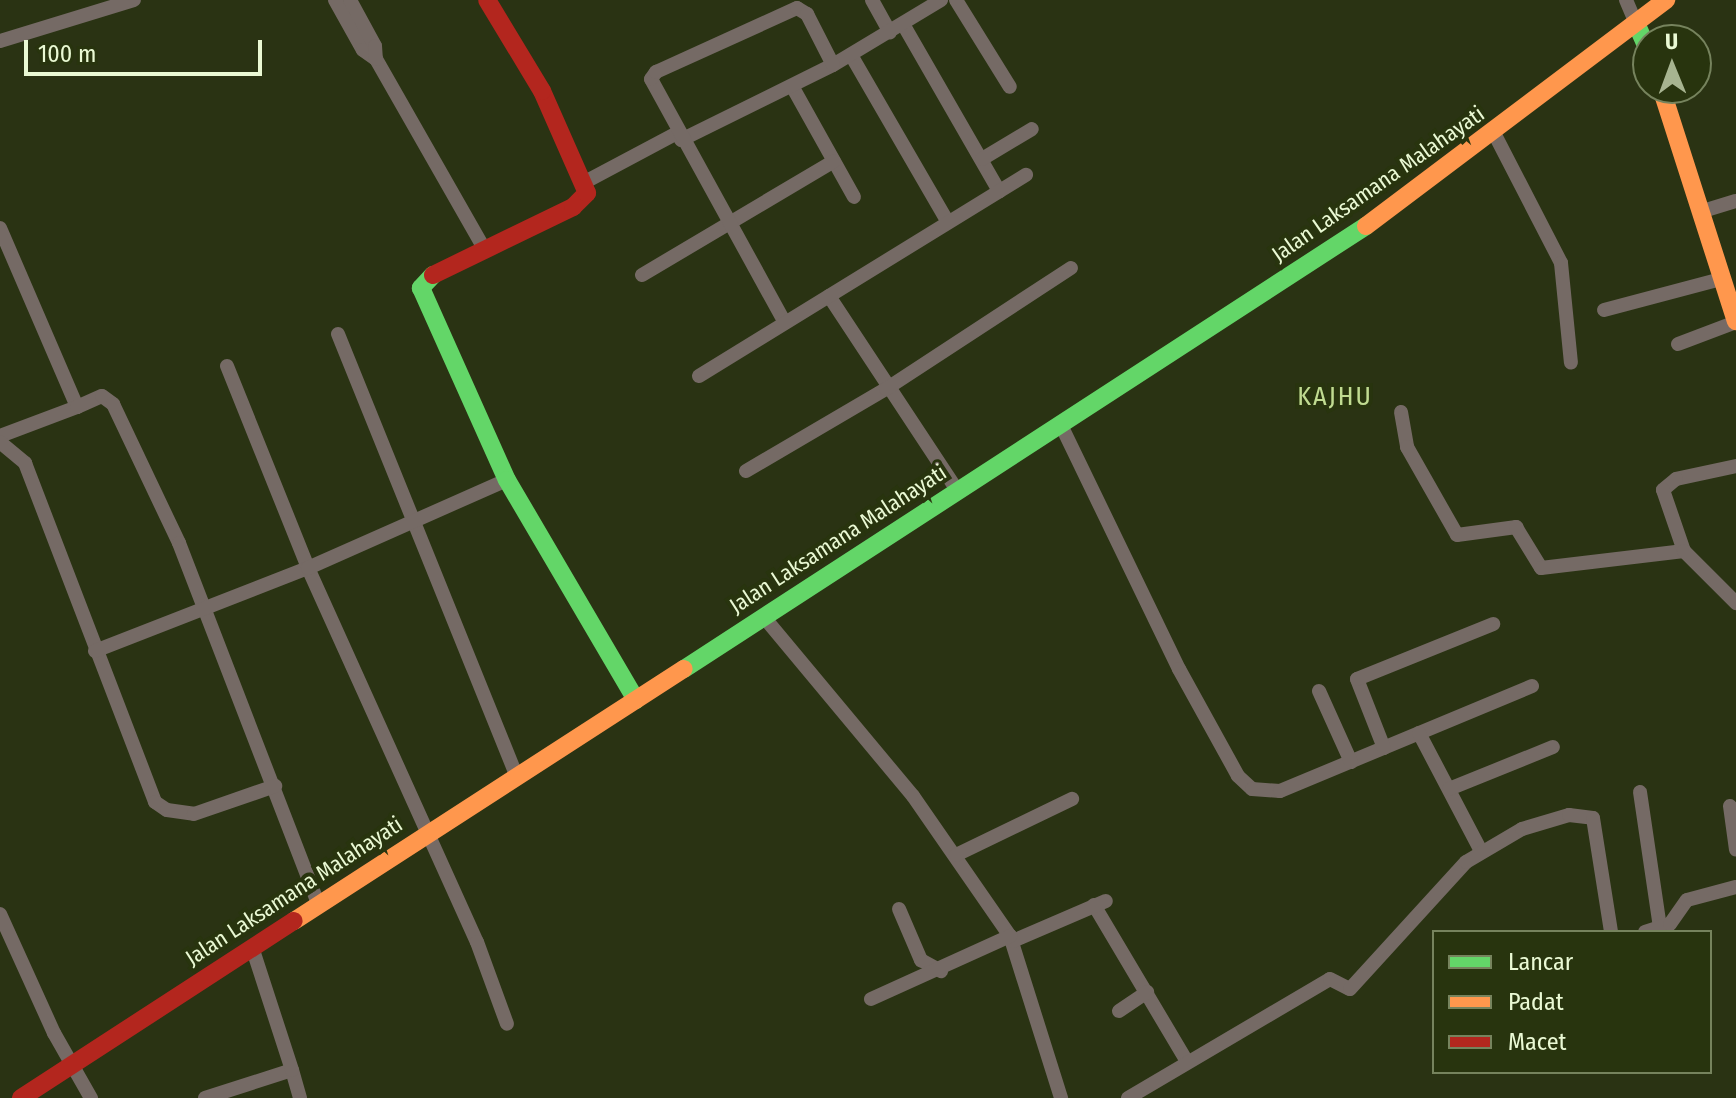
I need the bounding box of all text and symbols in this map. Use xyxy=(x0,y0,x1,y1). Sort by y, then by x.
scale bar xyxy=(28,24,266,74)
north arrow xyxy=(1632,24,1712,104)
text: U xyxy=(1665,28,1678,55)
text: 100 m xyxy=(38,40,96,68)
street label: Jalan Laksamana Malahayati xyxy=(1267,101,1489,267)
district label: KAJHU xyxy=(1297,381,1373,413)
street label: Jalan Laksamana Malahayati xyxy=(725,459,951,619)
street label: Jalan Laksamana Malahayati xyxy=(181,811,407,971)
legend xyxy=(1432,930,1712,1074)
text: Lancar xyxy=(1508,948,1573,976)
text: Padat xyxy=(1508,988,1564,1016)
text: Macet xyxy=(1508,1028,1566,1056)

